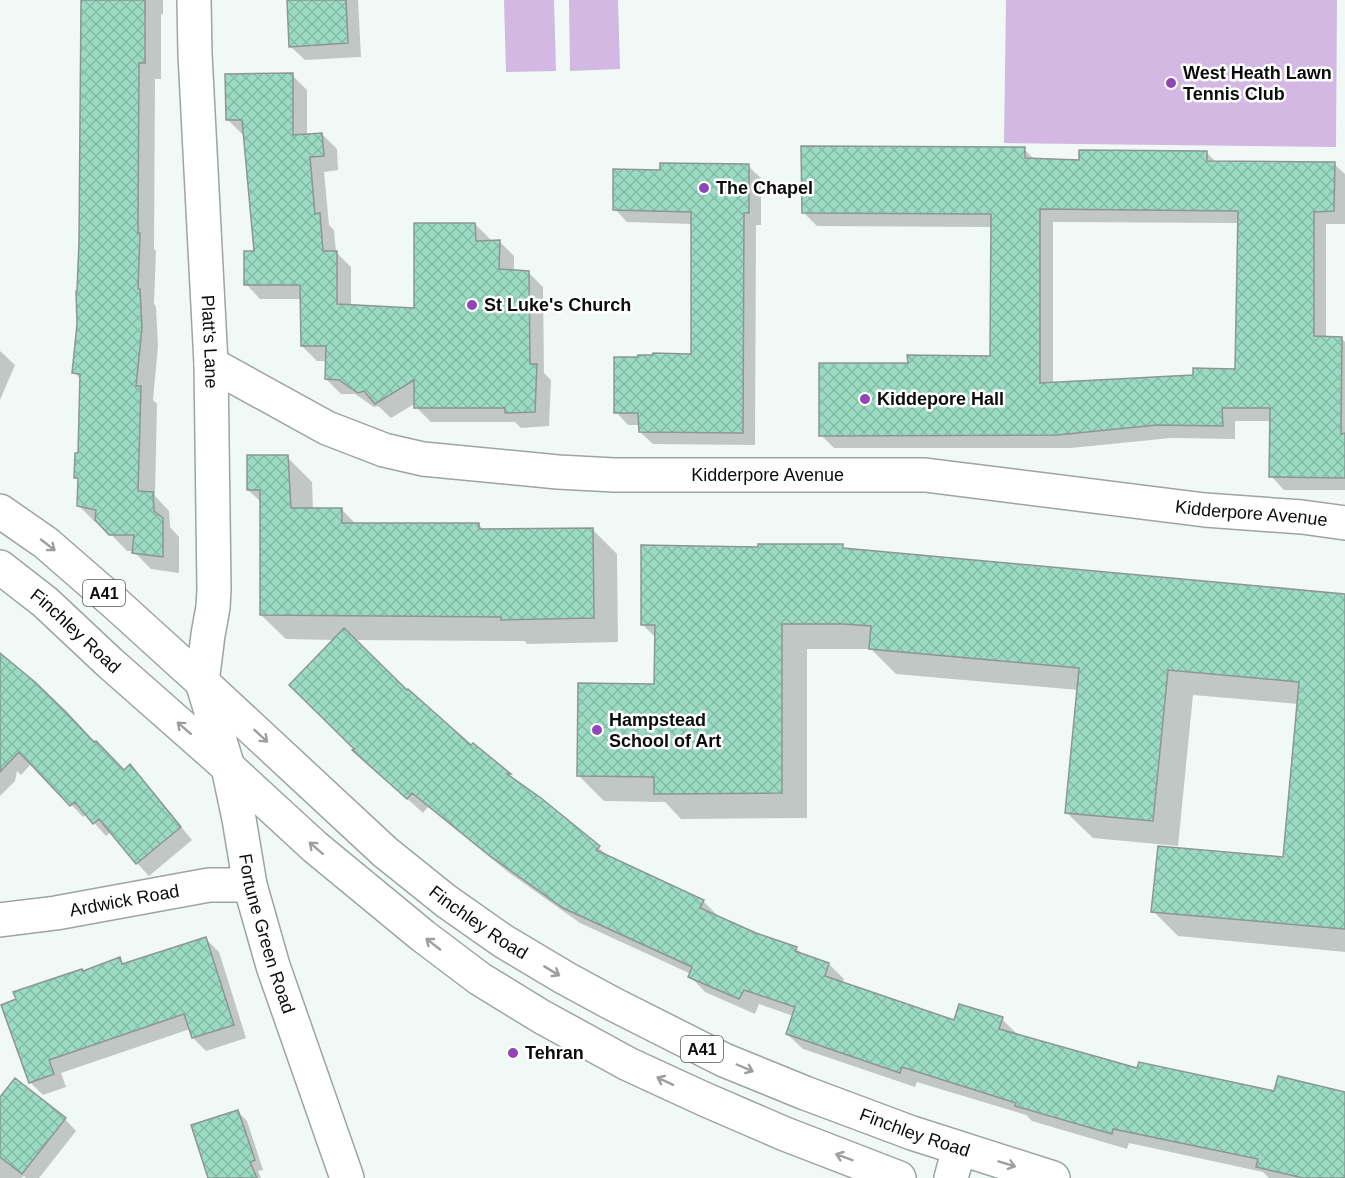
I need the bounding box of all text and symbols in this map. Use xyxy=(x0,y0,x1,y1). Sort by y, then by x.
place label: West Heath Lawn Tennis Club xyxy=(1183,63,1332,104)
marker: West Heath Lawn Tennis Club xyxy=(1164,76,1178,90)
place label: The Chapel xyxy=(716,178,813,198)
marker: The Chapel xyxy=(697,181,711,195)
street label: Platt's Lane xyxy=(197,294,221,388)
place label: St Luke's Church xyxy=(484,295,631,315)
marker: St Luke's Church xyxy=(465,298,479,312)
place label: Kiddepore Hall xyxy=(877,389,1004,409)
marker: Kiddepore Hall xyxy=(858,392,872,406)
street label: Kidderpore Avenue xyxy=(691,465,844,485)
street label: Kidderpore Avenue xyxy=(1174,496,1329,530)
one-way arrow xyxy=(39,539,55,552)
road number: A41 xyxy=(83,580,125,606)
street label: Finchley Road xyxy=(27,585,124,677)
place label: Hampstead School of Art xyxy=(609,710,721,751)
one-way arrow xyxy=(176,721,191,735)
marker: Hampstead School of Art xyxy=(590,723,604,737)
one-way arrow xyxy=(253,729,268,743)
one-way arrow xyxy=(309,841,324,855)
street label: Fortune Green Road xyxy=(235,852,299,1016)
street label: Ardwick Road xyxy=(68,881,181,920)
street label: Finchley Road xyxy=(425,882,531,963)
one-way arrow xyxy=(426,937,442,950)
one-way arrow xyxy=(543,965,560,977)
road number: A41 xyxy=(681,1036,723,1062)
place label: Tehran xyxy=(525,1043,584,1063)
marker: Tehran xyxy=(506,1046,520,1060)
one-way arrow xyxy=(735,1063,753,1074)
one-way arrow xyxy=(656,1075,674,1087)
street label: Finchley Road xyxy=(857,1104,972,1161)
one-way arrow xyxy=(836,1151,854,1162)
one-way arrow xyxy=(997,1159,1016,1170)

